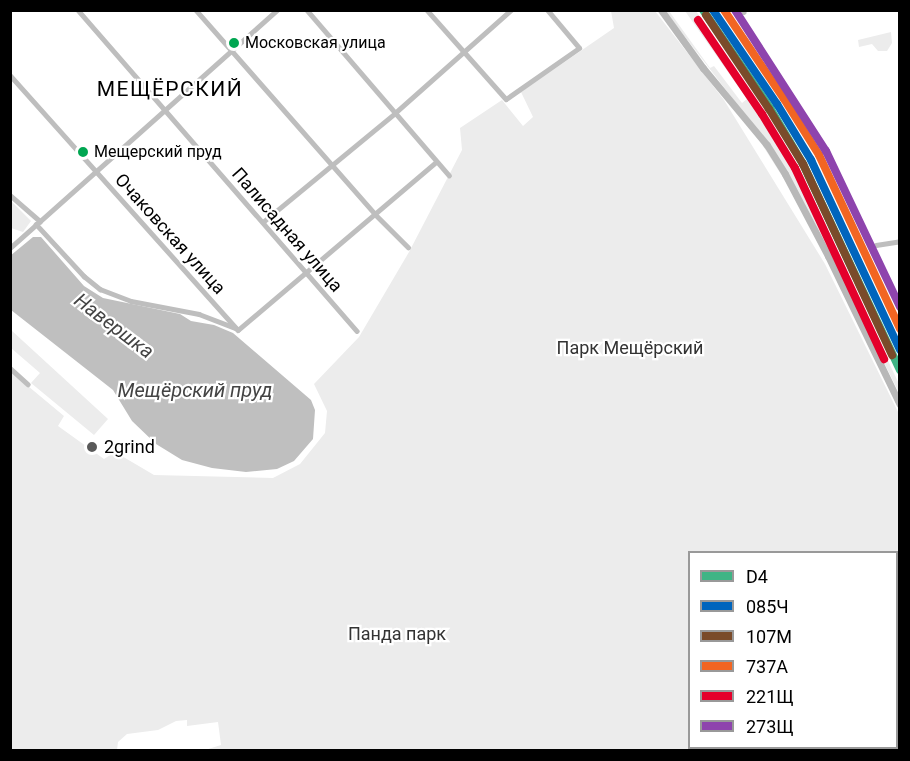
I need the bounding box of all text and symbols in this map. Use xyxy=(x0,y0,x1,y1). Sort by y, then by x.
place label: Московская улица xyxy=(245,33,386,53)
marker: Московская улица xyxy=(228,37,240,49)
district label: МЕЩЁРСКИЙ xyxy=(97,76,243,102)
place label: Мещерский пруд xyxy=(94,142,222,162)
marker: Мещерский пруд xyxy=(77,146,89,158)
street label: Палисадная улица xyxy=(227,164,347,296)
street label: Очаковская улица xyxy=(110,169,230,299)
water label: Навершка xyxy=(69,288,159,364)
park label: Парк Мещёрский xyxy=(557,337,703,359)
water label: Мещёрский пруд xyxy=(118,378,272,402)
place label: 2grind xyxy=(104,436,155,458)
marker: 2grind xyxy=(85,440,99,454)
legend xyxy=(688,551,898,749)
text: D4 xyxy=(746,566,768,587)
text: 085Ч xyxy=(746,596,789,617)
park label: Панда парк xyxy=(348,623,446,645)
text: 107М xyxy=(746,626,792,647)
text: 737А xyxy=(746,656,788,677)
text: 221Щ xyxy=(746,686,794,707)
text: 273Щ xyxy=(746,716,794,737)

